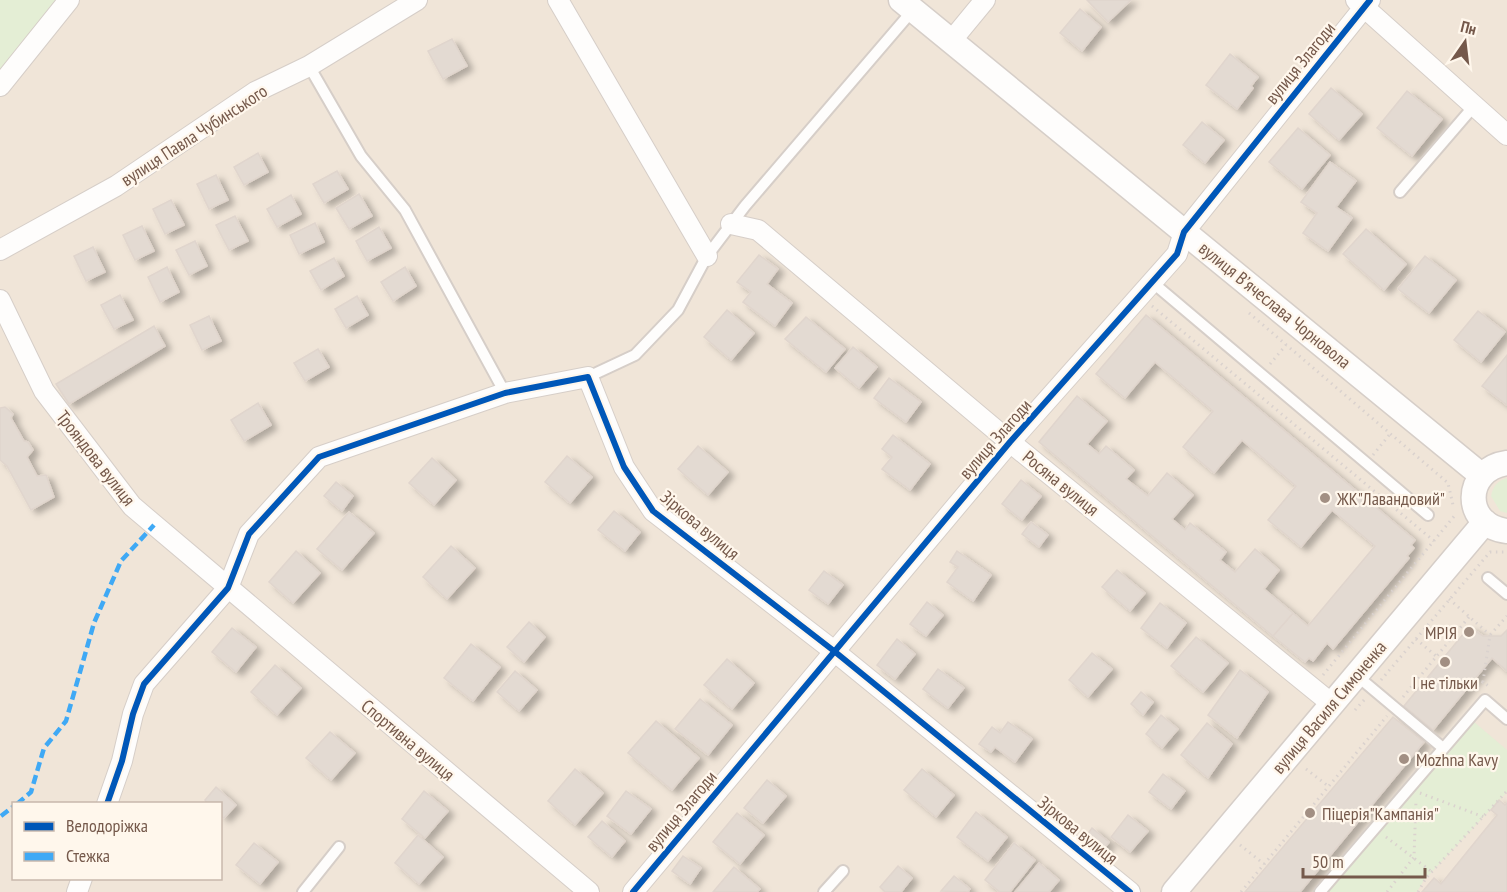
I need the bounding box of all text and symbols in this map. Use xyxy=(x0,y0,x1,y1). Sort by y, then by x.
north arrow xyxy=(1435,12,1495,72)
text: Пн xyxy=(1459,16,1479,39)
street label: вулиця Злагоди xyxy=(1260,17,1340,109)
street label: вулиця Павла Чубинського xyxy=(117,79,272,191)
street label: вулиця Вʼячеслава Чорновола xyxy=(1194,237,1356,373)
street label: вулиця Злагоди xyxy=(954,394,1036,484)
street label: Трояндова вулиця xyxy=(52,406,140,510)
street label: Росяна вулиця xyxy=(1018,445,1104,521)
street label: Зіркова вулиця xyxy=(656,485,744,565)
place label: ЖК"Лавандовий" xyxy=(1336,487,1445,510)
marker: ЖК"Лавандовий" xyxy=(1318,491,1332,505)
place label: МРІЯ xyxy=(1425,621,1457,644)
marker: МРІЯ xyxy=(1462,625,1476,639)
street label: вулиця Василя Симоненка xyxy=(1267,636,1391,778)
marker: І не тільки xyxy=(1438,655,1452,669)
place label: І не тільки xyxy=(1412,671,1478,694)
street label: Спортивна вулиця xyxy=(357,694,459,786)
place label: Mozhna Kavy xyxy=(1416,748,1498,771)
marker: Mozhna Kavy xyxy=(1397,752,1411,766)
street label: вулиця Злагоди xyxy=(640,766,722,856)
street label: Зіркова вулиця xyxy=(1033,791,1123,869)
legend xyxy=(12,802,222,880)
place label: Піцерія"Кампанія" xyxy=(1322,802,1439,825)
marker: Піцерія"Кампанія" xyxy=(1303,806,1317,820)
text: Велодоріжка xyxy=(66,814,148,837)
scale bar xyxy=(1303,841,1424,879)
text: Стежка xyxy=(66,844,110,867)
text: 50 m xyxy=(1312,850,1344,873)

